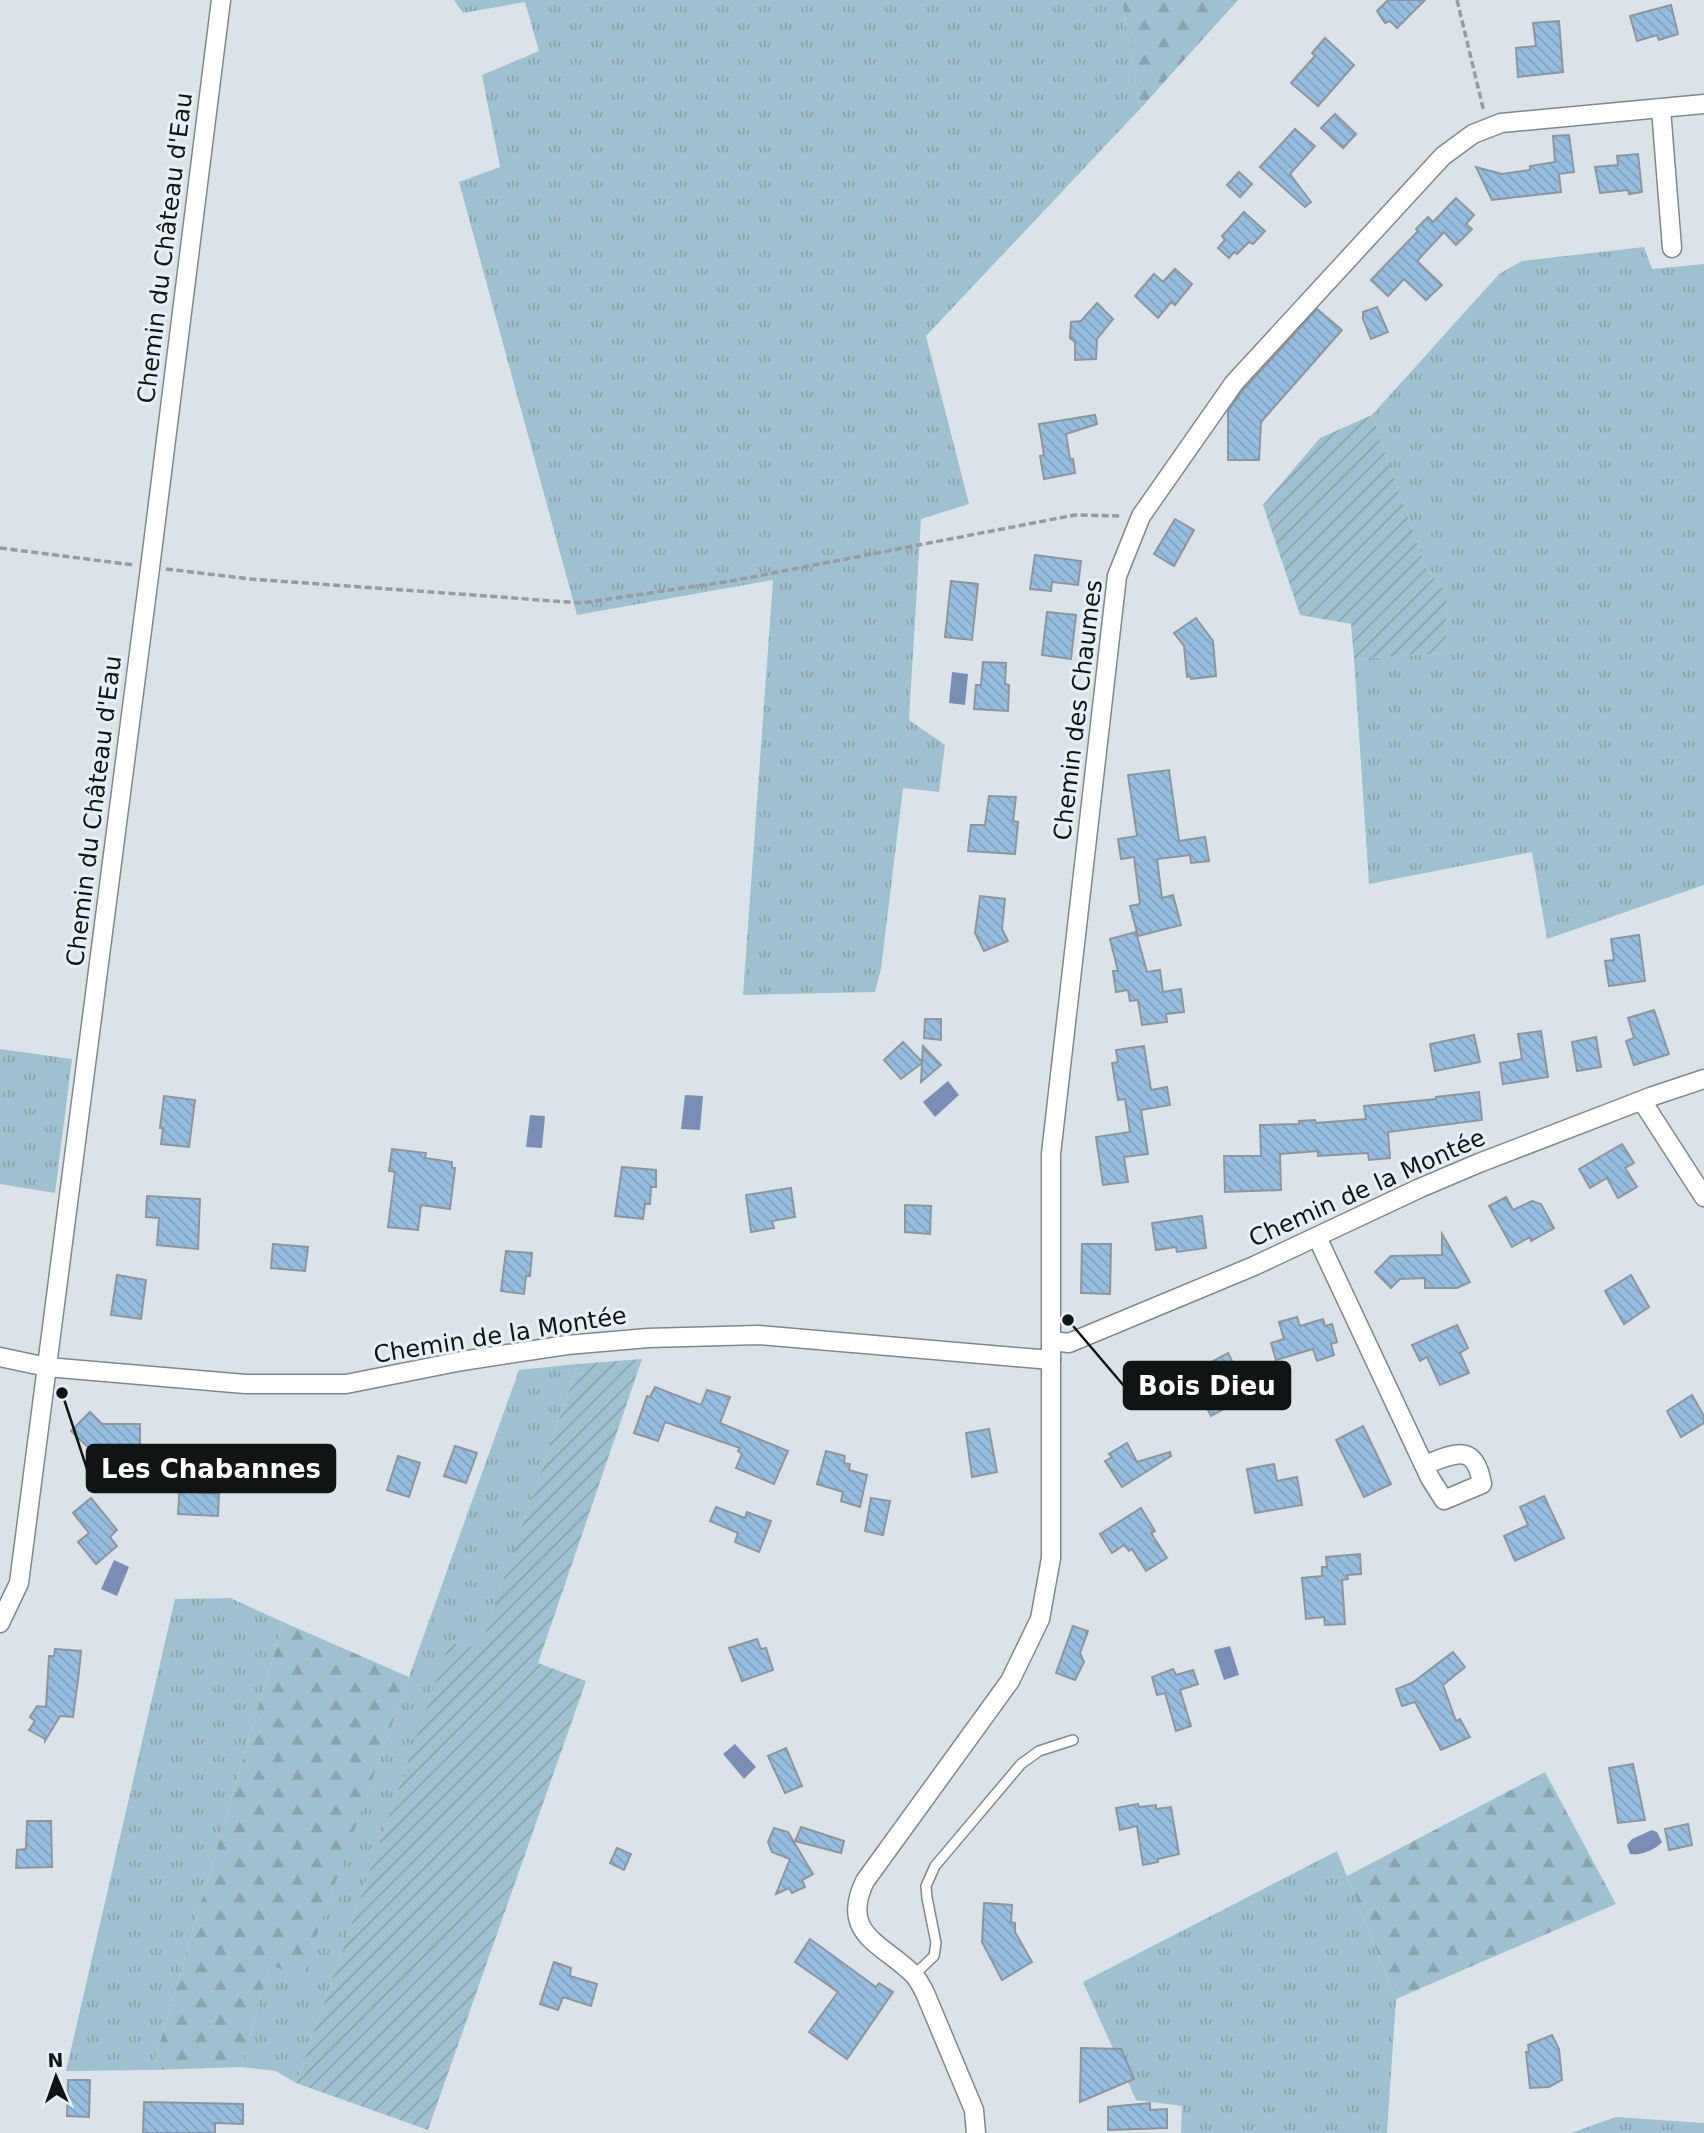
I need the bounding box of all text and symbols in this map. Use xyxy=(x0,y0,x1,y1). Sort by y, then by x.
street label: Chemin du Château d'Eau xyxy=(132,91,198,405)
street label: Chemin des Chaumes xyxy=(1048,578,1108,842)
street label: Chemin du Château d'Eau xyxy=(61,654,127,968)
street label: Chemin de la Montée xyxy=(1244,1123,1490,1253)
street label: Chemin de la Montée xyxy=(371,1301,629,1369)
callout: Bois Dieu xyxy=(1124,1362,1290,1409)
text: Bois Dieu xyxy=(1138,1371,1276,1401)
callout: Les Chabannes xyxy=(87,1445,335,1492)
text: Les Chabannes xyxy=(101,1454,321,1484)
north arrow xyxy=(21,2042,91,2112)
text: N xyxy=(47,2049,64,2071)

